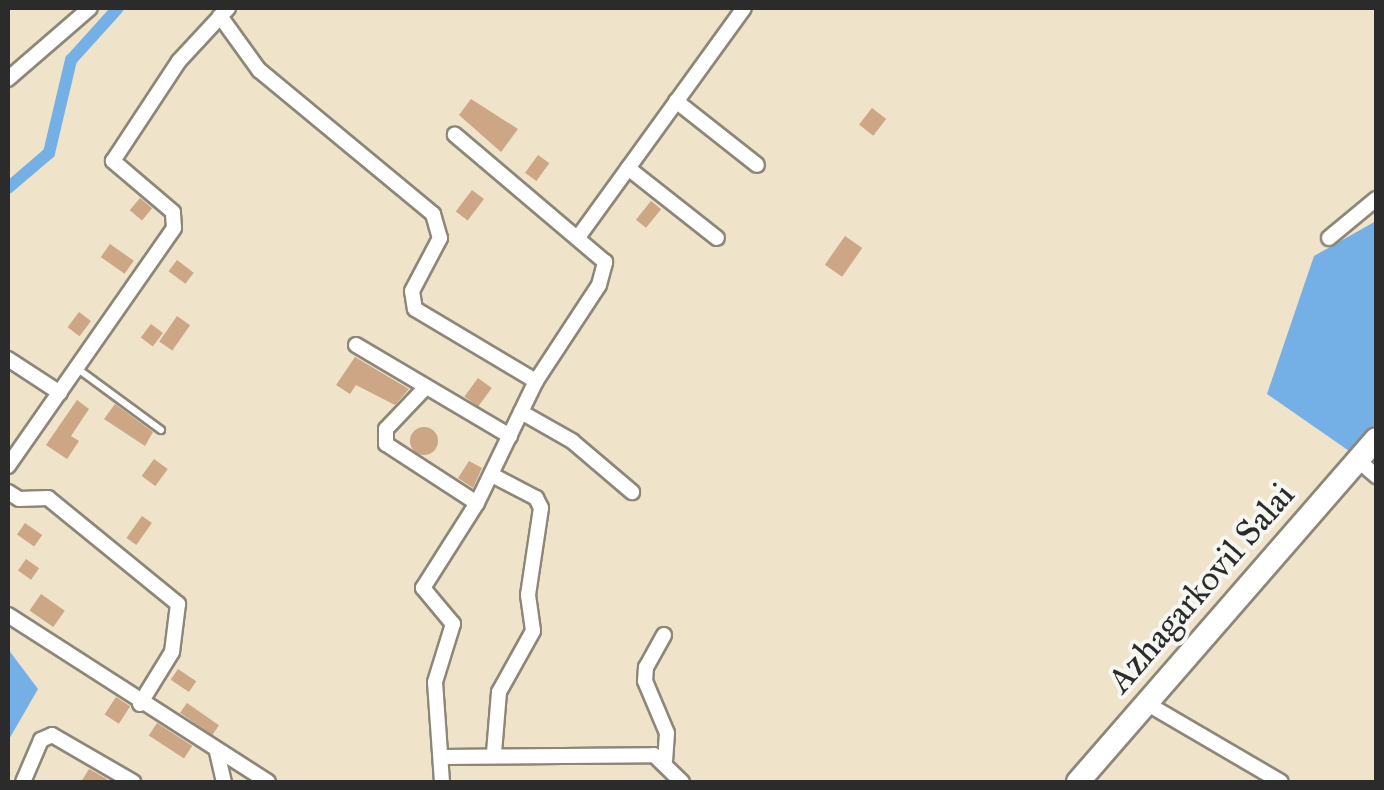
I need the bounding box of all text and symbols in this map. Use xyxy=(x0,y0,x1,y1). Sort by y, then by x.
street label: Azhagarkovil Salai xyxy=(1099,475,1303,701)

